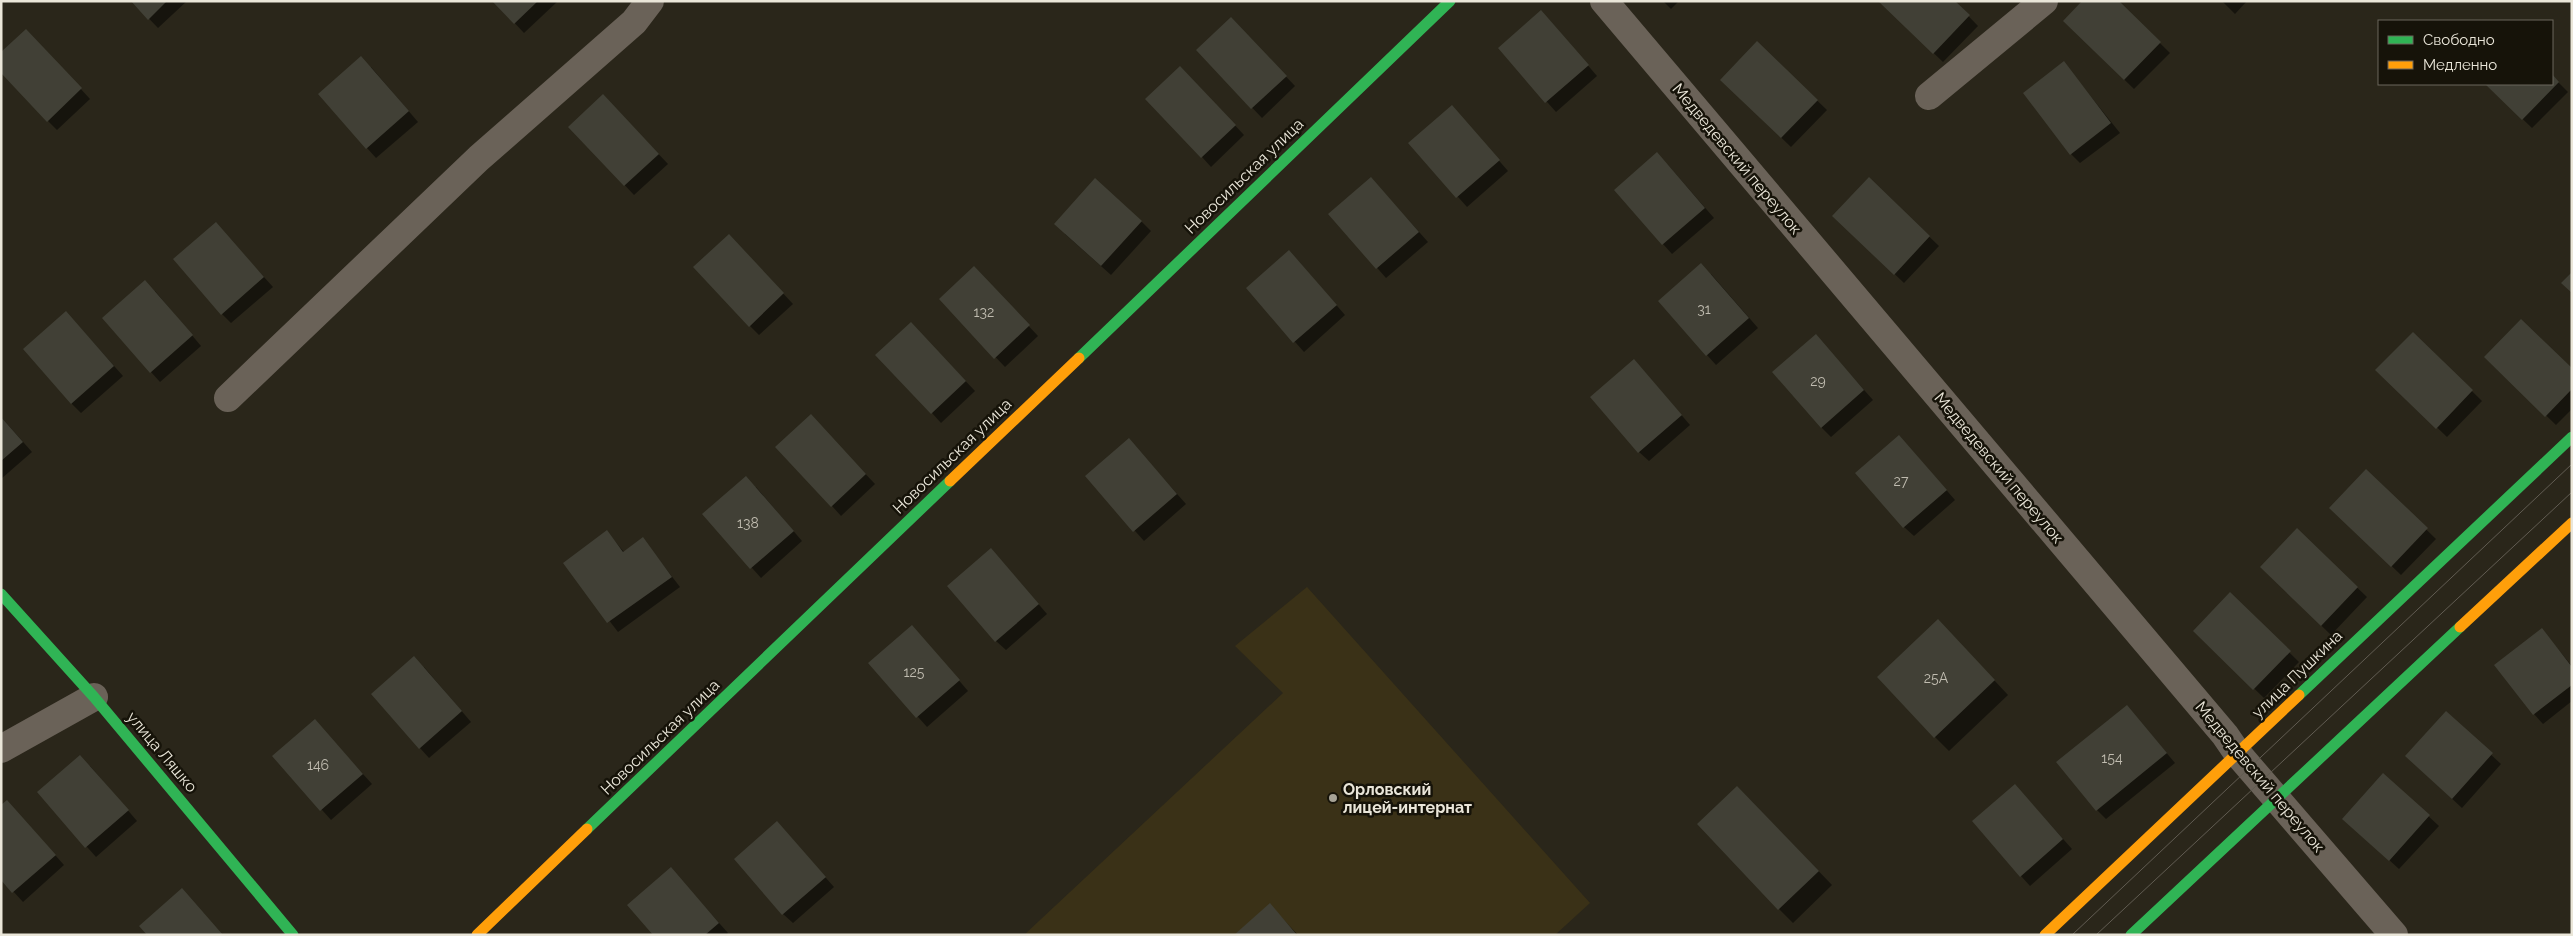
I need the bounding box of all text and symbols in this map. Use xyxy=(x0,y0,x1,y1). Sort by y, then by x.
legend xyxy=(2378,20,2553,85)
text: Свободно xyxy=(2423,31,2495,49)
text: Медленно xyxy=(2423,56,2497,74)
street label: Медведевский переулок xyxy=(1668,80,1806,238)
street label: Новосильская улица xyxy=(1181,114,1307,238)
house number: 31 xyxy=(1697,301,1711,317)
house number: 132 xyxy=(974,304,994,320)
house number: 29 xyxy=(1810,373,1826,389)
street label: Медведевский переулок xyxy=(1930,389,2068,547)
street label: Новосильская улица xyxy=(889,394,1015,518)
house number: 27 xyxy=(1894,473,1909,489)
house number: 138 xyxy=(737,515,759,531)
street label: улица Пушкина xyxy=(2248,626,2346,722)
house number: 125 xyxy=(904,664,925,680)
house number: 25А xyxy=(1924,670,1949,686)
street label: Новосильская улица xyxy=(597,675,723,799)
street label: Медведевский переулок xyxy=(2191,698,2329,856)
street label: улица Ляшко xyxy=(123,708,201,796)
house number: 154 xyxy=(2101,750,2123,766)
house number: 146 xyxy=(307,757,329,773)
place label: Орловский лицей-интернат xyxy=(1343,780,1472,817)
marker: Орловский лицей-интернат xyxy=(1327,792,1339,804)

